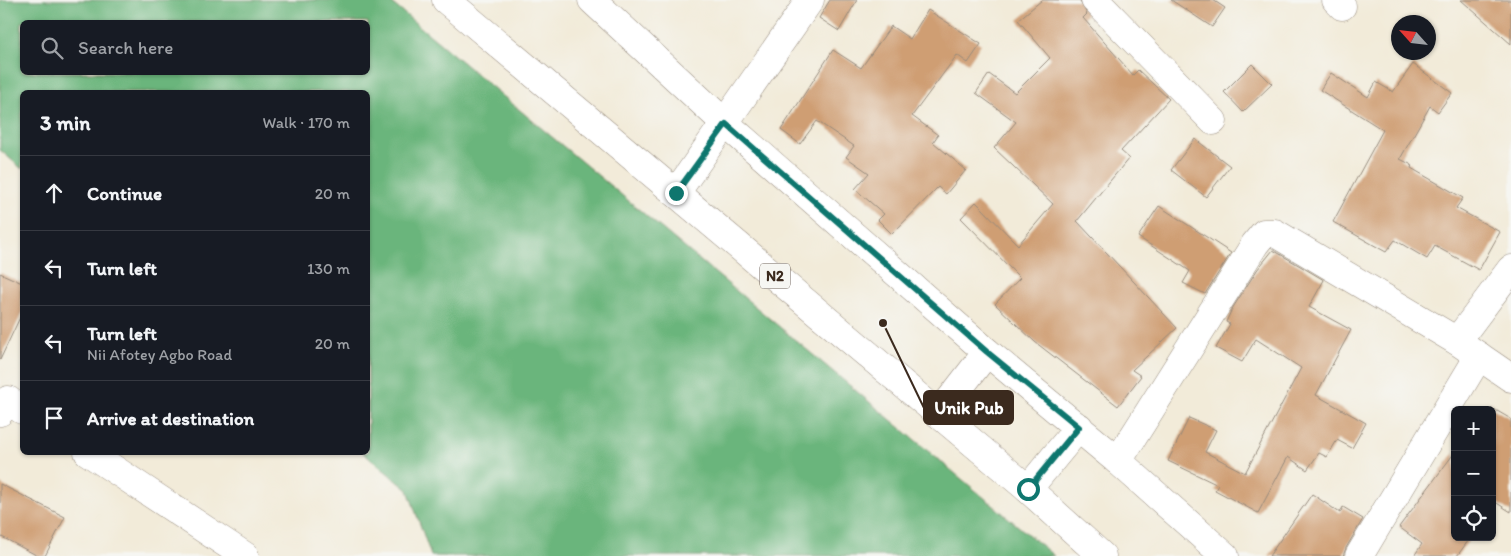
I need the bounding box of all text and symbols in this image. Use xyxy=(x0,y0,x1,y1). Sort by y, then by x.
north arrow xyxy=(1391,15,1436,60)
search box xyxy=(20,20,370,75)
icon: search xyxy=(38,34,66,62)
text: Search here xyxy=(78,36,173,59)
text: 3 min xyxy=(40,110,90,135)
text: Walk · 170 m xyxy=(263,113,350,132)
icon: ahead xyxy=(40,179,68,207)
text: Continue xyxy=(87,182,162,205)
route end xyxy=(665,182,688,205)
text: 20 m xyxy=(315,184,350,203)
icon: left xyxy=(40,254,68,282)
text: Turn left xyxy=(87,257,157,280)
text: 130 m xyxy=(307,259,350,278)
road number: N2 xyxy=(760,264,790,288)
text: Turn left xyxy=(87,322,157,345)
icon: left xyxy=(40,329,68,357)
text: 20 m xyxy=(315,334,350,353)
text: Nii Afotey Agbo Road xyxy=(87,345,232,364)
callout: Unik Pub xyxy=(924,391,1013,424)
text: Unik Pub xyxy=(934,397,1004,419)
icon: arrive xyxy=(40,404,68,432)
map controls xyxy=(1451,406,1496,541)
button: + xyxy=(1451,406,1496,451)
text: Arrive at destination xyxy=(87,407,254,430)
button: − xyxy=(1451,451,1496,496)
route start xyxy=(1017,478,1040,501)
button: locate xyxy=(1451,496,1496,541)

